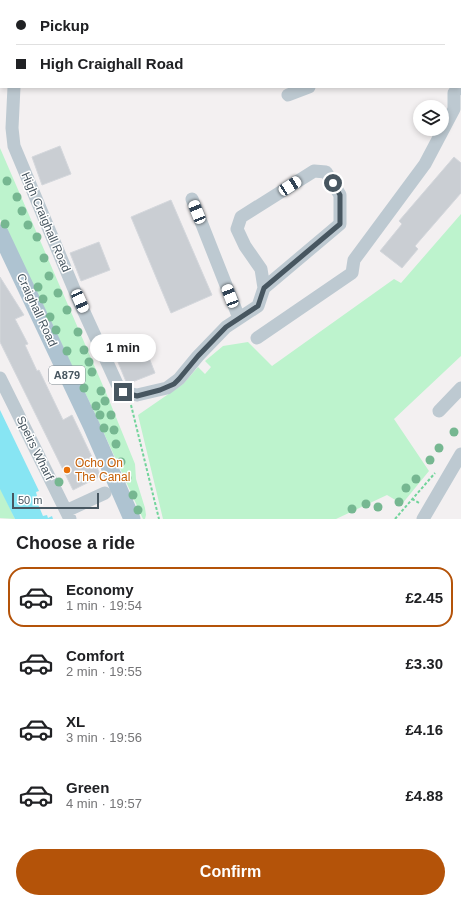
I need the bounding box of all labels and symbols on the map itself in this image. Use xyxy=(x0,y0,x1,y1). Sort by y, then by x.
street label: High Craighall Road xyxy=(19,170,73,274)
car xyxy=(277,174,303,198)
route start xyxy=(324,174,342,192)
car xyxy=(187,199,207,225)
street label: Craighall Road xyxy=(14,271,60,349)
car xyxy=(220,283,240,309)
car xyxy=(70,288,90,314)
callout: 1 min xyxy=(90,334,156,362)
road number: A879 xyxy=(49,366,85,384)
route end xyxy=(114,383,132,401)
street label: Speirs Wharf xyxy=(14,414,57,483)
place label: Ocho On The Canal xyxy=(75,456,130,484)
marker: Ocho On The Canal xyxy=(62,465,72,475)
scale bar xyxy=(12,491,99,510)

